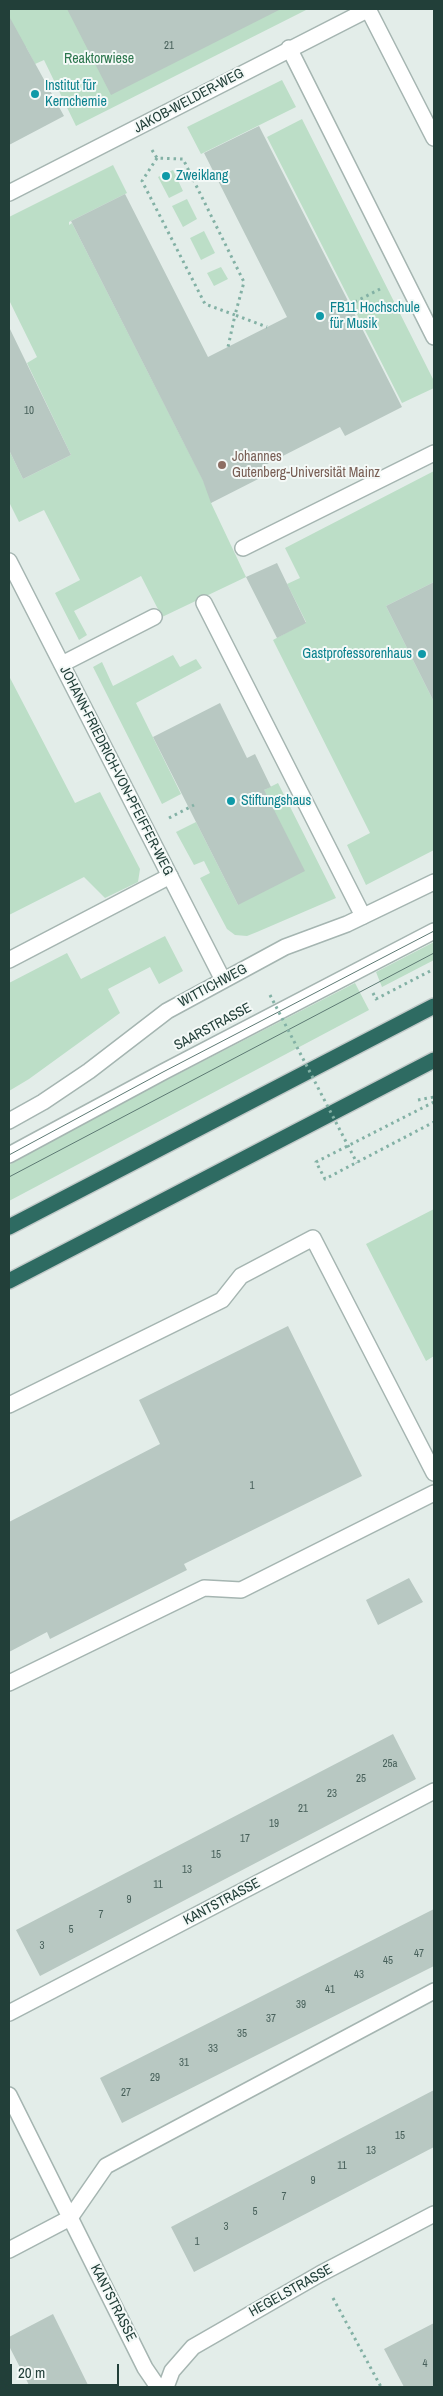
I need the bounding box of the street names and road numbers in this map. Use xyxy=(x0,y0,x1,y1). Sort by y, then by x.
street label: JAKOB-WELDER-WEG xyxy=(131,65,247,137)
street label: JOHANN-FRIEDRICH-VON-PFEIFFER-WEG xyxy=(56,663,176,879)
street label: WITTICHWEG xyxy=(176,961,250,1011)
street label: SAARSTRASSE xyxy=(172,1000,254,1054)
street label: KANTSTRASSE xyxy=(181,1875,263,1929)
street label: HEGELSTRASSE xyxy=(246,2261,336,2321)
street label: KANTSTRASSE xyxy=(86,2262,140,2344)

